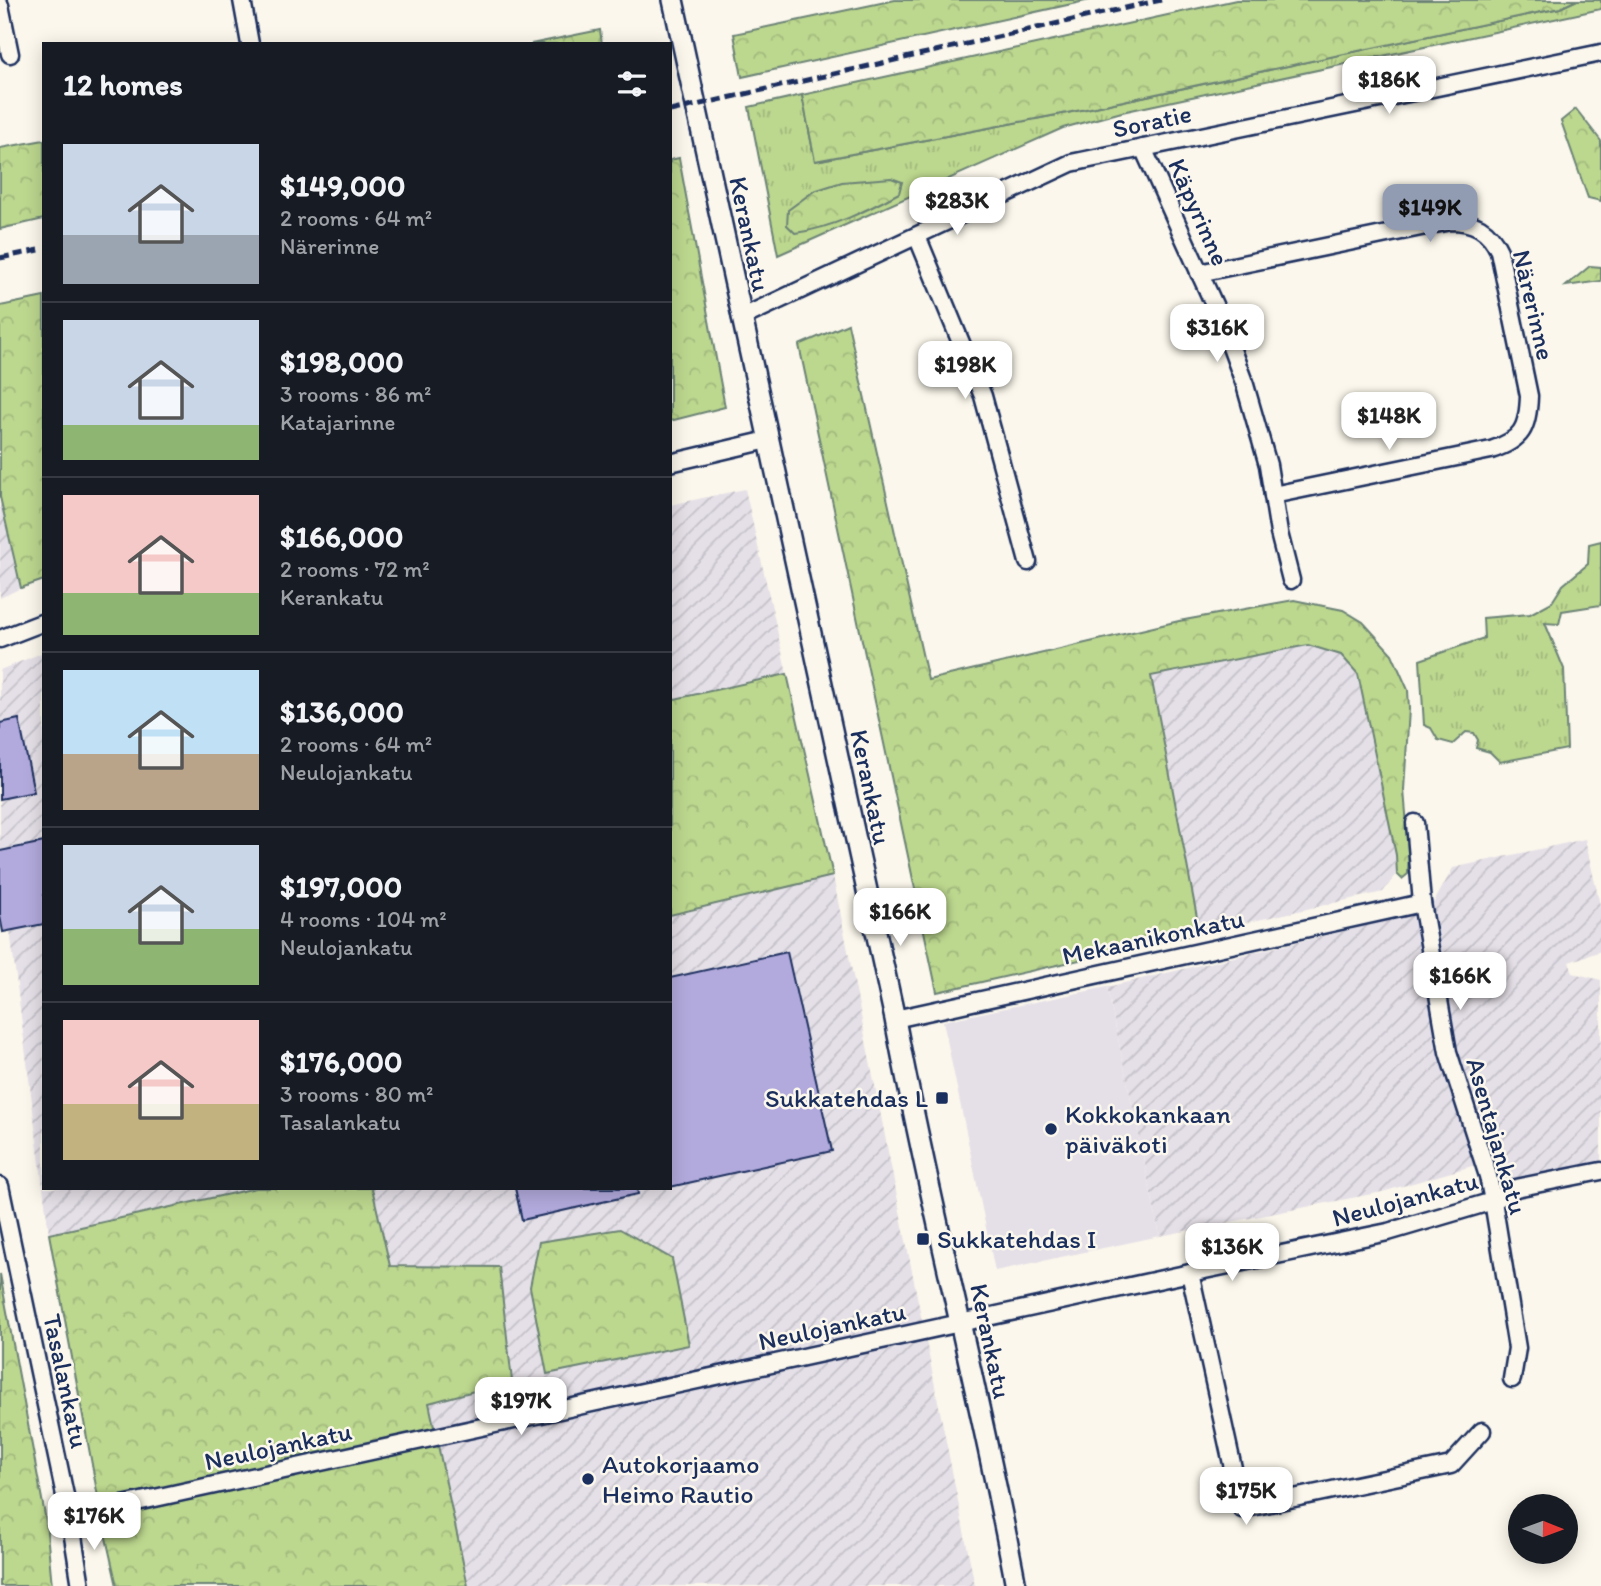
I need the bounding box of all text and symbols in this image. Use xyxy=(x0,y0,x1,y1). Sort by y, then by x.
pin: $186K xyxy=(1340,57,1438,116)
icon: filters xyxy=(613,65,651,103)
text: $186K xyxy=(1358,65,1420,93)
text: 12 homes xyxy=(63,66,183,103)
street label: Soratie xyxy=(1110,97,1194,145)
street label: Käpyrinne xyxy=(1161,153,1237,271)
text: $149,000 xyxy=(280,167,405,204)
icon: home xyxy=(119,172,203,256)
street label: Kerankatu xyxy=(722,173,778,295)
pin: $283K xyxy=(908,177,1006,237)
pin: $149K xyxy=(1381,184,1479,244)
text: $283K xyxy=(925,186,989,214)
text: $149K xyxy=(1399,193,1461,221)
text: 2 rooms · 64 m² xyxy=(280,204,432,232)
text: Närerinne xyxy=(280,232,379,260)
street label: Närerinne xyxy=(1506,247,1562,363)
pin: $316K xyxy=(1168,304,1266,364)
text: $316K xyxy=(1186,313,1248,341)
pin: $198K xyxy=(916,342,1014,401)
text: $198,000 xyxy=(280,343,404,380)
icon: home xyxy=(119,348,203,432)
text: $198K xyxy=(934,350,996,378)
text: 3 rooms · 86 m² xyxy=(280,380,432,408)
pin: $148K xyxy=(1340,392,1438,452)
text: $148K xyxy=(1357,401,1421,429)
text: Katajarinne xyxy=(280,408,395,436)
text: $166,000 xyxy=(280,518,403,555)
icon: home xyxy=(119,523,203,607)
text: 2 rooms · 72 m² xyxy=(280,555,430,583)
text: Kerankatu xyxy=(280,583,383,611)
text: $136,000 xyxy=(280,693,404,730)
icon: home xyxy=(119,698,203,782)
street label: Kerankatu xyxy=(843,726,899,848)
text: 2 rooms · 64 m² xyxy=(280,730,432,758)
text: Neulojankatu xyxy=(280,758,413,786)
text: $197,000 xyxy=(280,868,402,905)
icon: home xyxy=(119,873,203,957)
pin: $166K xyxy=(851,888,949,948)
text: $166K xyxy=(869,897,931,925)
street label: Mekaanikonkatu xyxy=(1059,902,1247,972)
text: 4 rooms · 104 m² xyxy=(280,905,447,933)
text: Neulojankatu xyxy=(280,933,413,961)
pin: $166K xyxy=(1411,953,1509,1012)
text: $166K xyxy=(1429,961,1491,989)
text: $176,000 xyxy=(280,1043,402,1080)
icon: home xyxy=(119,1048,203,1132)
street label: Asentajankatu xyxy=(1459,1054,1535,1218)
text: 3 rooms · 80 m² xyxy=(280,1080,434,1108)
place label: Sukkatehdas L xyxy=(765,1082,928,1114)
marker: Sukkatehdas L xyxy=(934,1090,950,1106)
place label: Kokkokankaan päiväkoti xyxy=(1065,1098,1231,1160)
text: Tasalankatu xyxy=(280,1108,401,1136)
marker: Kokkokankaan päiväkoti xyxy=(1043,1121,1059,1137)
street label: Neulojankatu xyxy=(1328,1164,1482,1234)
place label: Sukkatehdas I xyxy=(937,1223,1096,1255)
pin: $136K xyxy=(1183,1224,1281,1283)
marker: Sukkatehdas I xyxy=(915,1231,931,1247)
text: $136K xyxy=(1201,1232,1263,1260)
street label: Kerankatu xyxy=(963,1280,1019,1402)
street label: Neulojankatu xyxy=(755,1295,909,1357)
street label: Tasalankatu xyxy=(36,1311,96,1451)
pin: $197K xyxy=(472,1378,570,1437)
text: $197K xyxy=(491,1386,551,1414)
street label: Neulojankatu xyxy=(201,1415,355,1477)
place label: Autokorjaamo Heimo Rautio xyxy=(602,1448,759,1510)
pin: $175K xyxy=(1197,1468,1295,1527)
marker: Autokorjaamo Heimo Rautio xyxy=(580,1471,596,1487)
text: $175K xyxy=(1216,1476,1276,1504)
pin: $176K xyxy=(45,1492,143,1552)
north arrow xyxy=(1508,1494,1578,1564)
map controls xyxy=(1508,1494,1578,1564)
text: $176K xyxy=(64,1501,124,1529)

